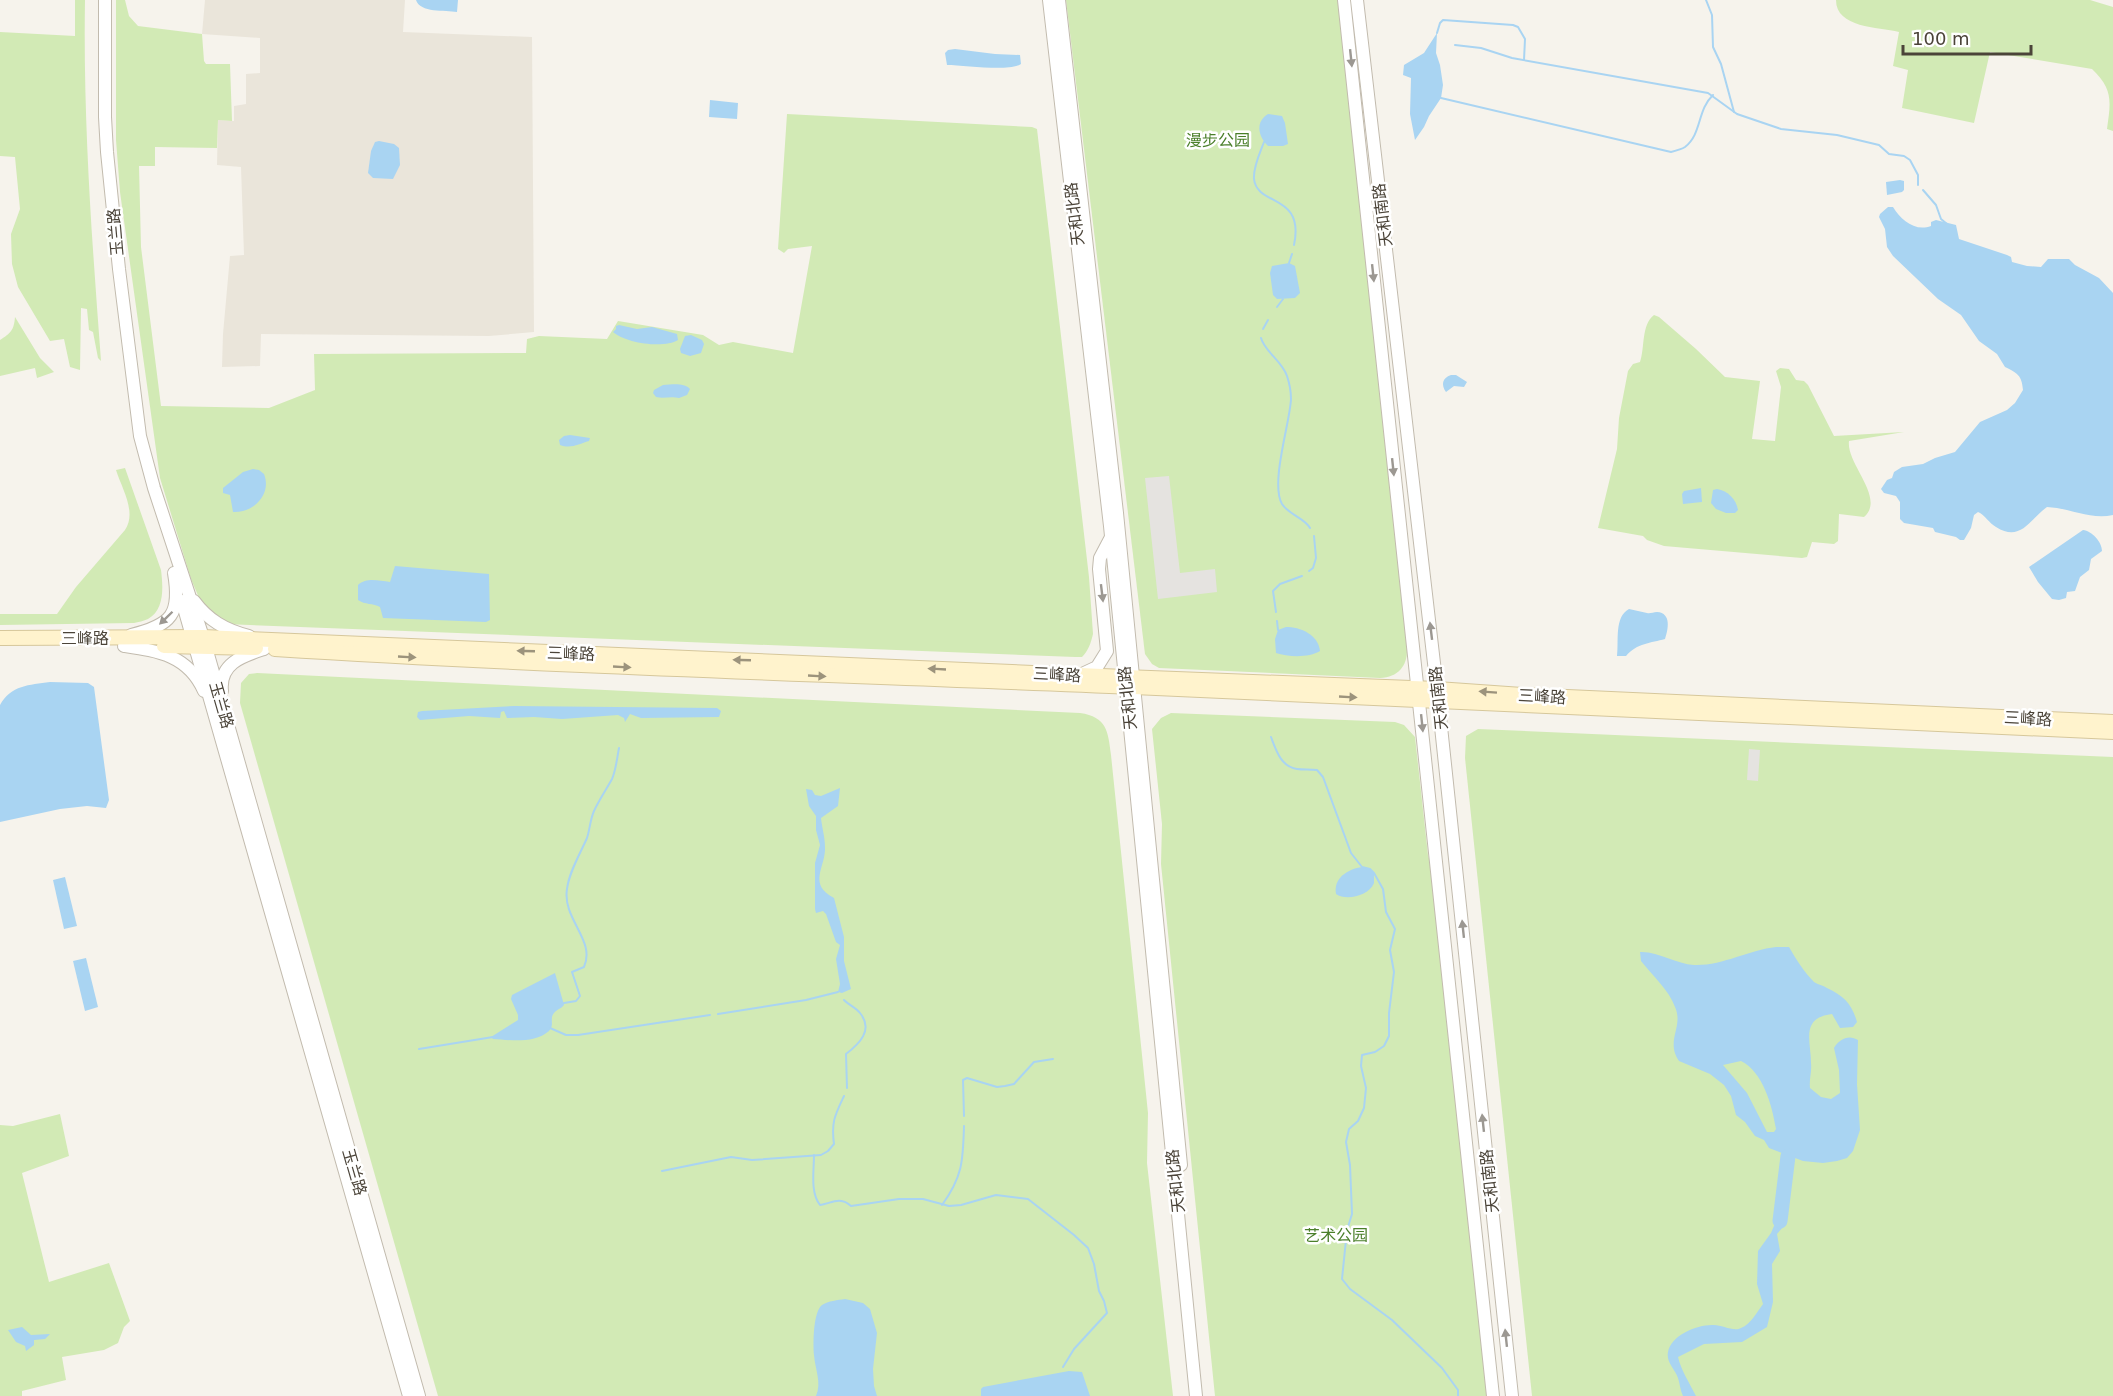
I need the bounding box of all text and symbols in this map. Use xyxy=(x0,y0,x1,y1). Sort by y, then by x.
scale bar xyxy=(1903,18,2030,56)
text: 100 m xyxy=(1912,28,1970,49)
one-way arrow xyxy=(1346,49,1355,68)
park label: 漫步公园 xyxy=(1186,131,1250,150)
street label: 天和北路 xyxy=(1061,181,1088,247)
street label: 天和南路 xyxy=(1369,182,1396,248)
street label: 玉兰路 xyxy=(104,207,127,257)
one-way arrow xyxy=(1368,264,1378,283)
one-way arrow xyxy=(1389,457,1398,476)
one-way arrow xyxy=(1097,584,1107,603)
one-way arrow xyxy=(159,611,173,626)
one-way arrow xyxy=(1426,621,1435,640)
street label: 三峰路 xyxy=(61,629,109,648)
street label: 三峰路 xyxy=(547,643,595,664)
one-way arrow xyxy=(517,646,536,655)
one-way arrow xyxy=(397,653,416,662)
one-way arrow xyxy=(732,656,751,665)
one-way arrow xyxy=(613,662,632,671)
one-way arrow xyxy=(927,664,946,673)
street label: 三峰路 xyxy=(1033,664,1081,685)
street label: 天和北路 xyxy=(1115,665,1140,731)
street label: 天和南路 xyxy=(1426,665,1451,731)
one-way arrow xyxy=(808,671,827,680)
street label: 玉兰路 xyxy=(206,679,237,731)
street label: 三峰路 xyxy=(1518,686,1566,707)
one-way arrow xyxy=(1479,688,1498,697)
one-way arrow xyxy=(1338,692,1357,701)
street label: 三峰路 xyxy=(2004,708,2052,729)
one-way arrow xyxy=(1417,714,1427,733)
one-way arrow xyxy=(1458,920,1468,939)
one-way arrow xyxy=(1478,1113,1488,1132)
street label: 玉兰路 xyxy=(339,1146,370,1198)
street label: 天和北路 xyxy=(1163,1148,1188,1214)
street label: 天和南路 xyxy=(1477,1148,1502,1214)
park label: 艺术公园 xyxy=(1304,1226,1368,1245)
one-way arrow xyxy=(1501,1328,1511,1347)

